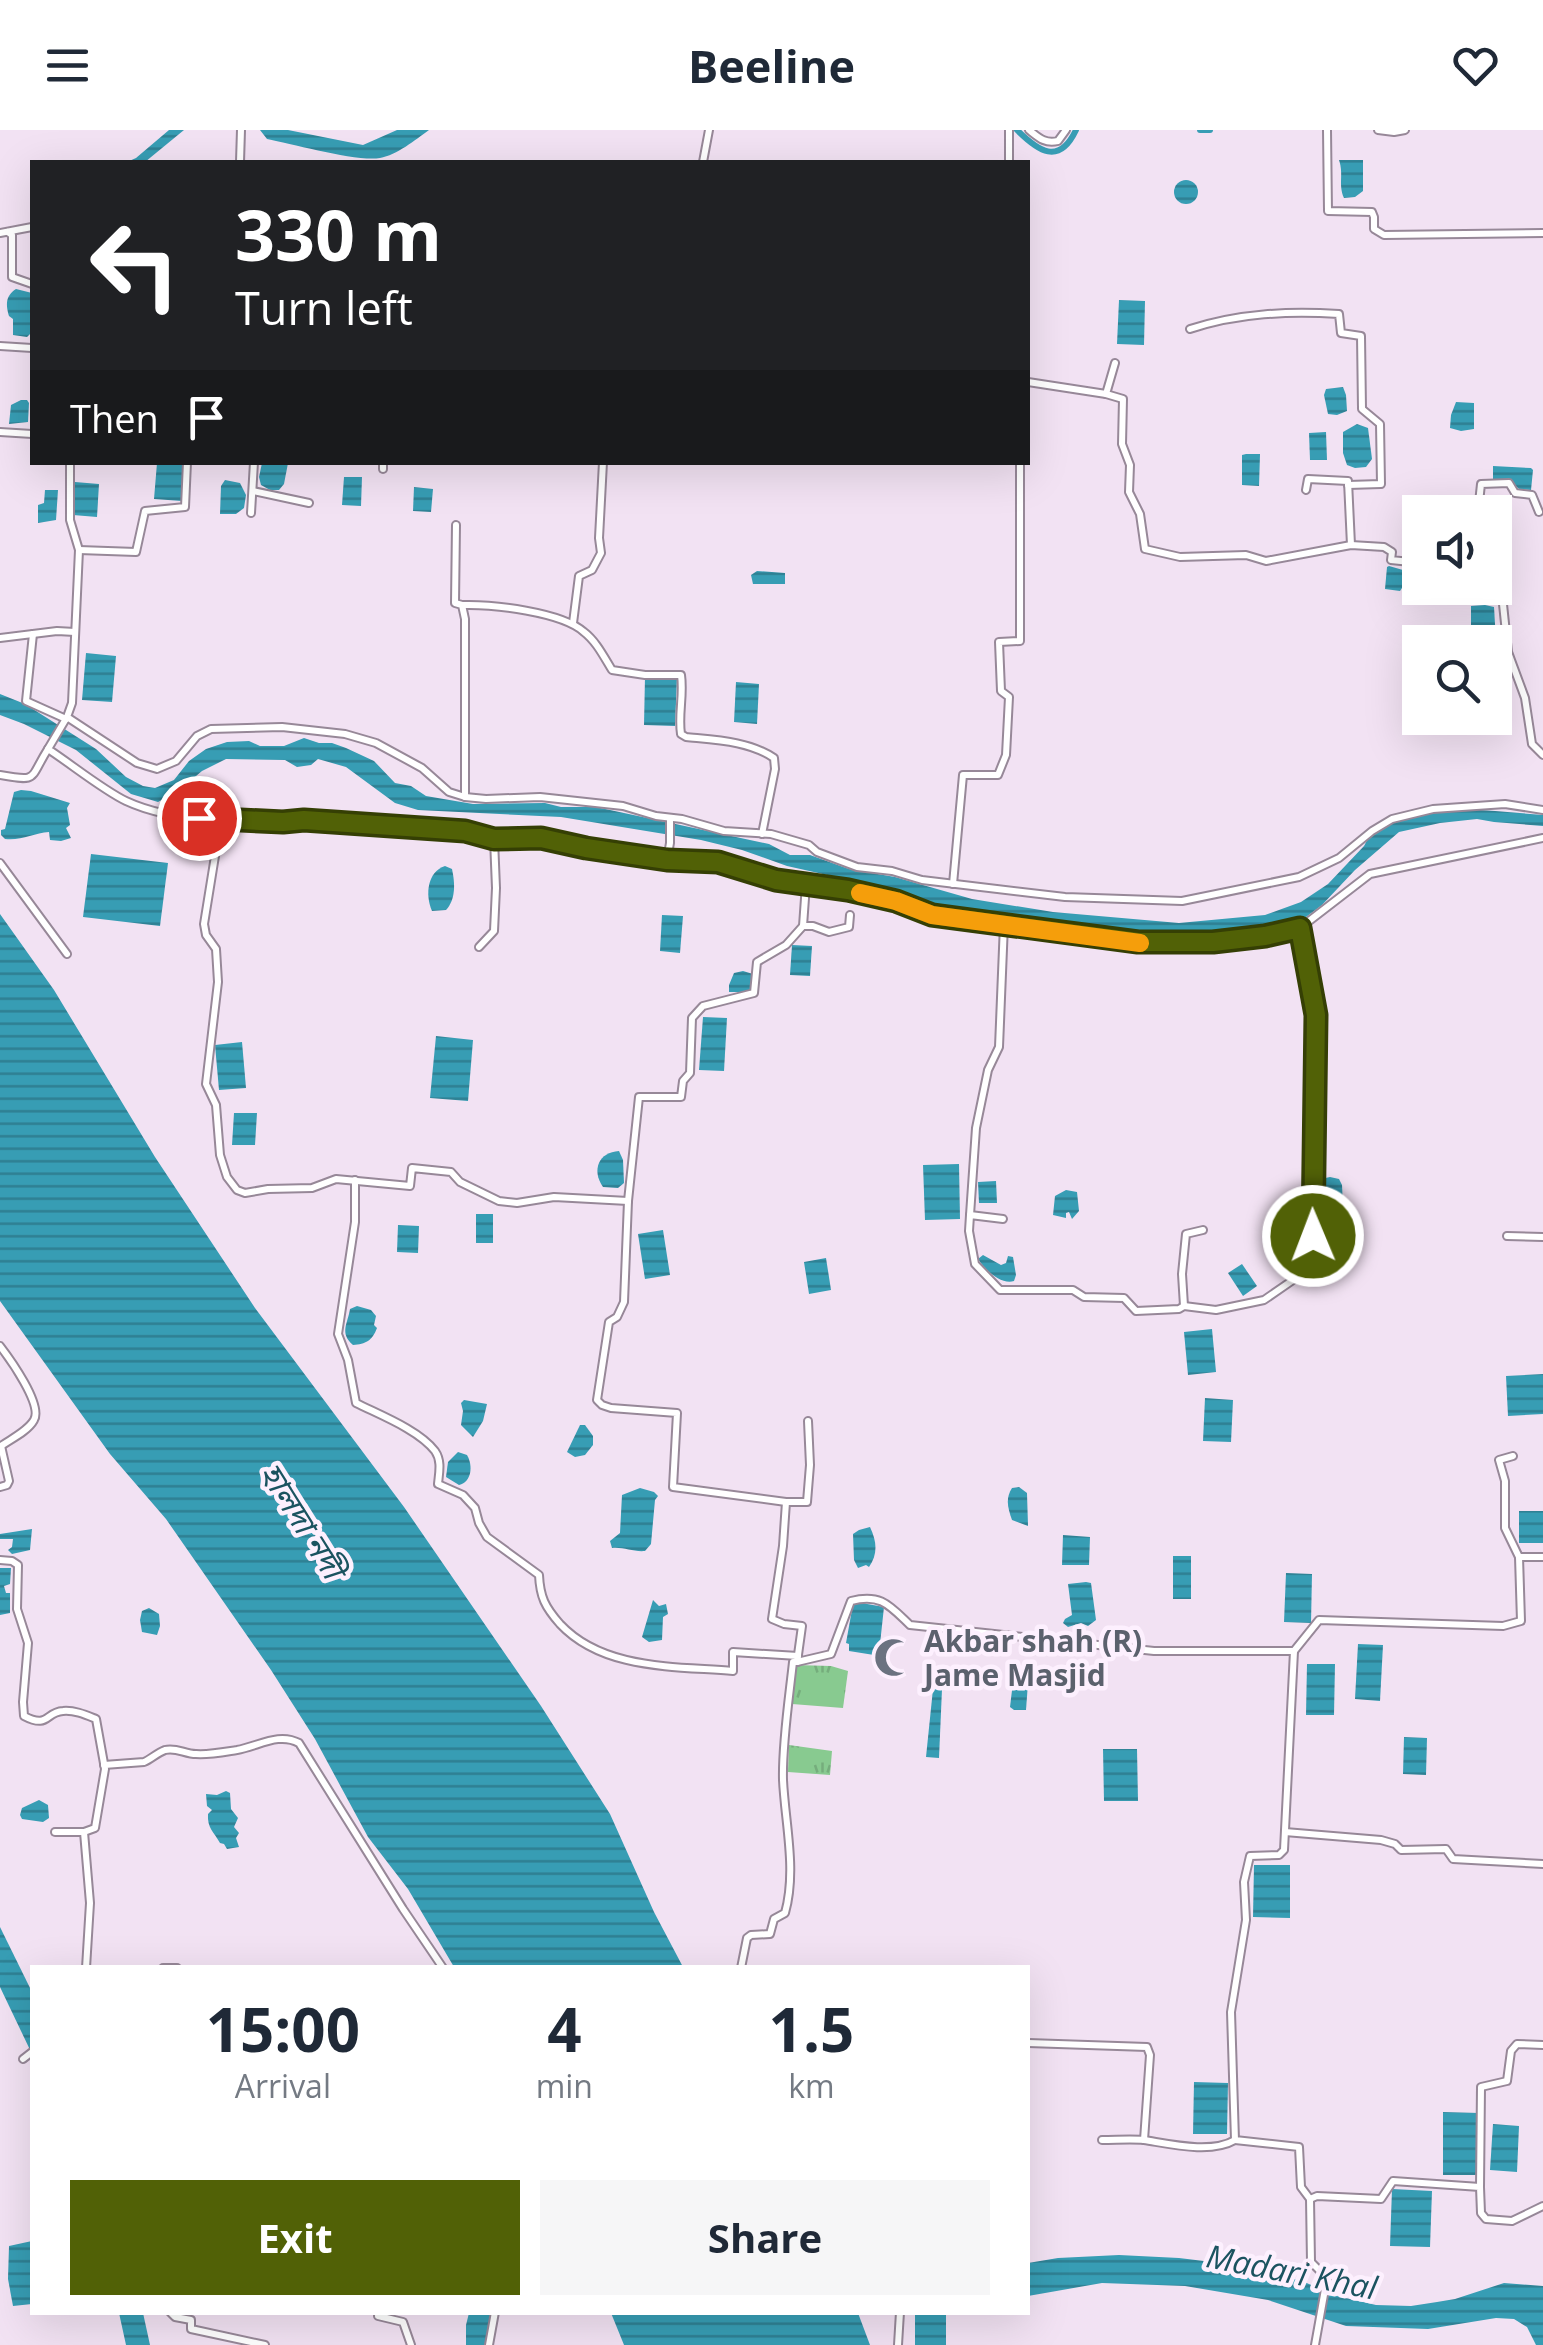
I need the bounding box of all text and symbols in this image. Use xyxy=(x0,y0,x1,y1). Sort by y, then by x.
text: Beeline xyxy=(688,35,855,96)
icon: menu xyxy=(40,38,95,93)
icon: heart xyxy=(1448,38,1503,93)
text: 330 m xyxy=(235,186,442,282)
icon: left xyxy=(70,200,200,330)
text: Turn left xyxy=(235,277,413,338)
icon: arrive xyxy=(179,390,234,445)
text: Then xyxy=(70,392,159,444)
map controls xyxy=(1402,495,1512,735)
button: sound xyxy=(1402,495,1512,605)
button: search xyxy=(1402,625,1512,735)
pin xyxy=(157,776,242,861)
icon: arrive xyxy=(172,791,227,846)
position arrow xyxy=(1261,1184,1365,1288)
water label: হালদা নদী xyxy=(251,1454,358,1591)
place label: Akbar shah (R) Jame Masjid xyxy=(921,1620,1142,1695)
mosque icon: Akbar shah (R) Jame Masjid xyxy=(873,1636,915,1678)
text: 15:00 xyxy=(206,1988,360,2070)
text: 4 xyxy=(547,1988,581,2070)
text: 1.5 xyxy=(769,1988,854,2070)
text: Arrival xyxy=(235,2064,331,2107)
text: min xyxy=(536,2064,593,2107)
text: km xyxy=(788,2064,835,2107)
button: Exit xyxy=(70,2180,520,2295)
button: Share xyxy=(540,2180,990,2295)
water label: Madari Khal xyxy=(1203,2233,1382,2309)

